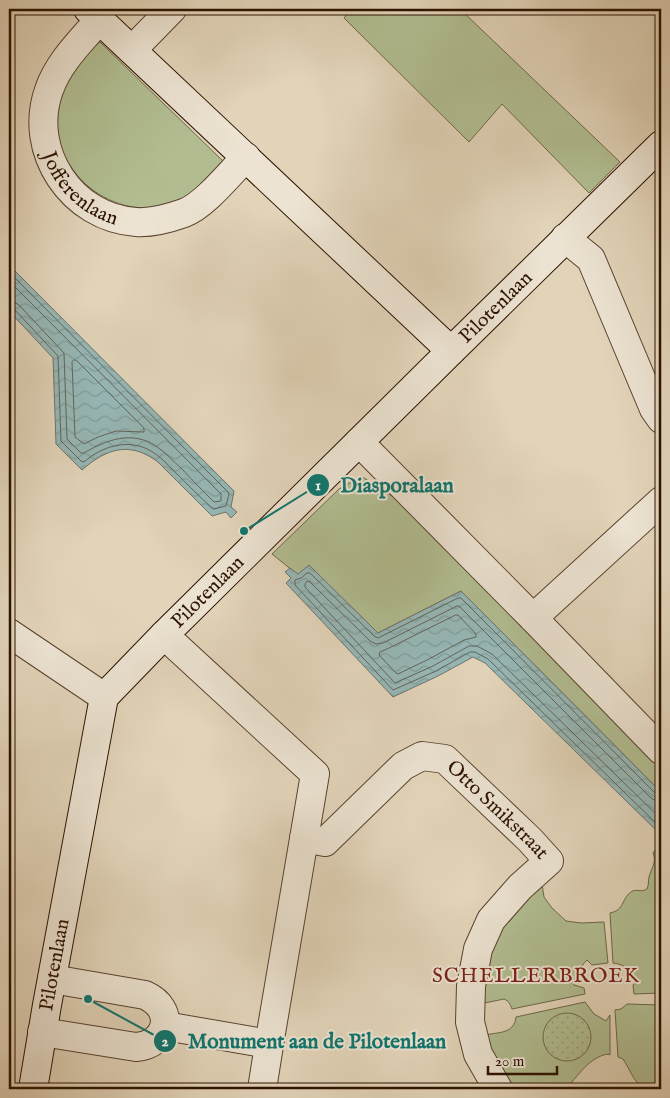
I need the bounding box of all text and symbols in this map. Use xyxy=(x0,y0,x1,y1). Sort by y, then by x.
street label: Jofferenlaan xyxy=(36,146,122,231)
street label: Pilotenlaan xyxy=(454,265,538,349)
callout: Diasporalaan xyxy=(305,467,464,503)
text: Diasporalaan xyxy=(340,473,454,500)
text: 1 xyxy=(315,476,321,495)
street label: Pilotenlaan xyxy=(166,550,250,634)
street label: Otto Smikstraat xyxy=(441,755,554,865)
street label: Pilotenlaan xyxy=(34,916,75,1013)
district label: SCHELLERBROEK xyxy=(432,963,640,990)
callout: Monument aan de Pilotenlaan xyxy=(153,1023,456,1059)
text: Monument aan de Pilotenlaan xyxy=(188,1029,446,1056)
text: 2 xyxy=(161,1032,169,1051)
scale bar xyxy=(488,1043,556,1075)
text: 20 m xyxy=(495,1052,525,1071)

